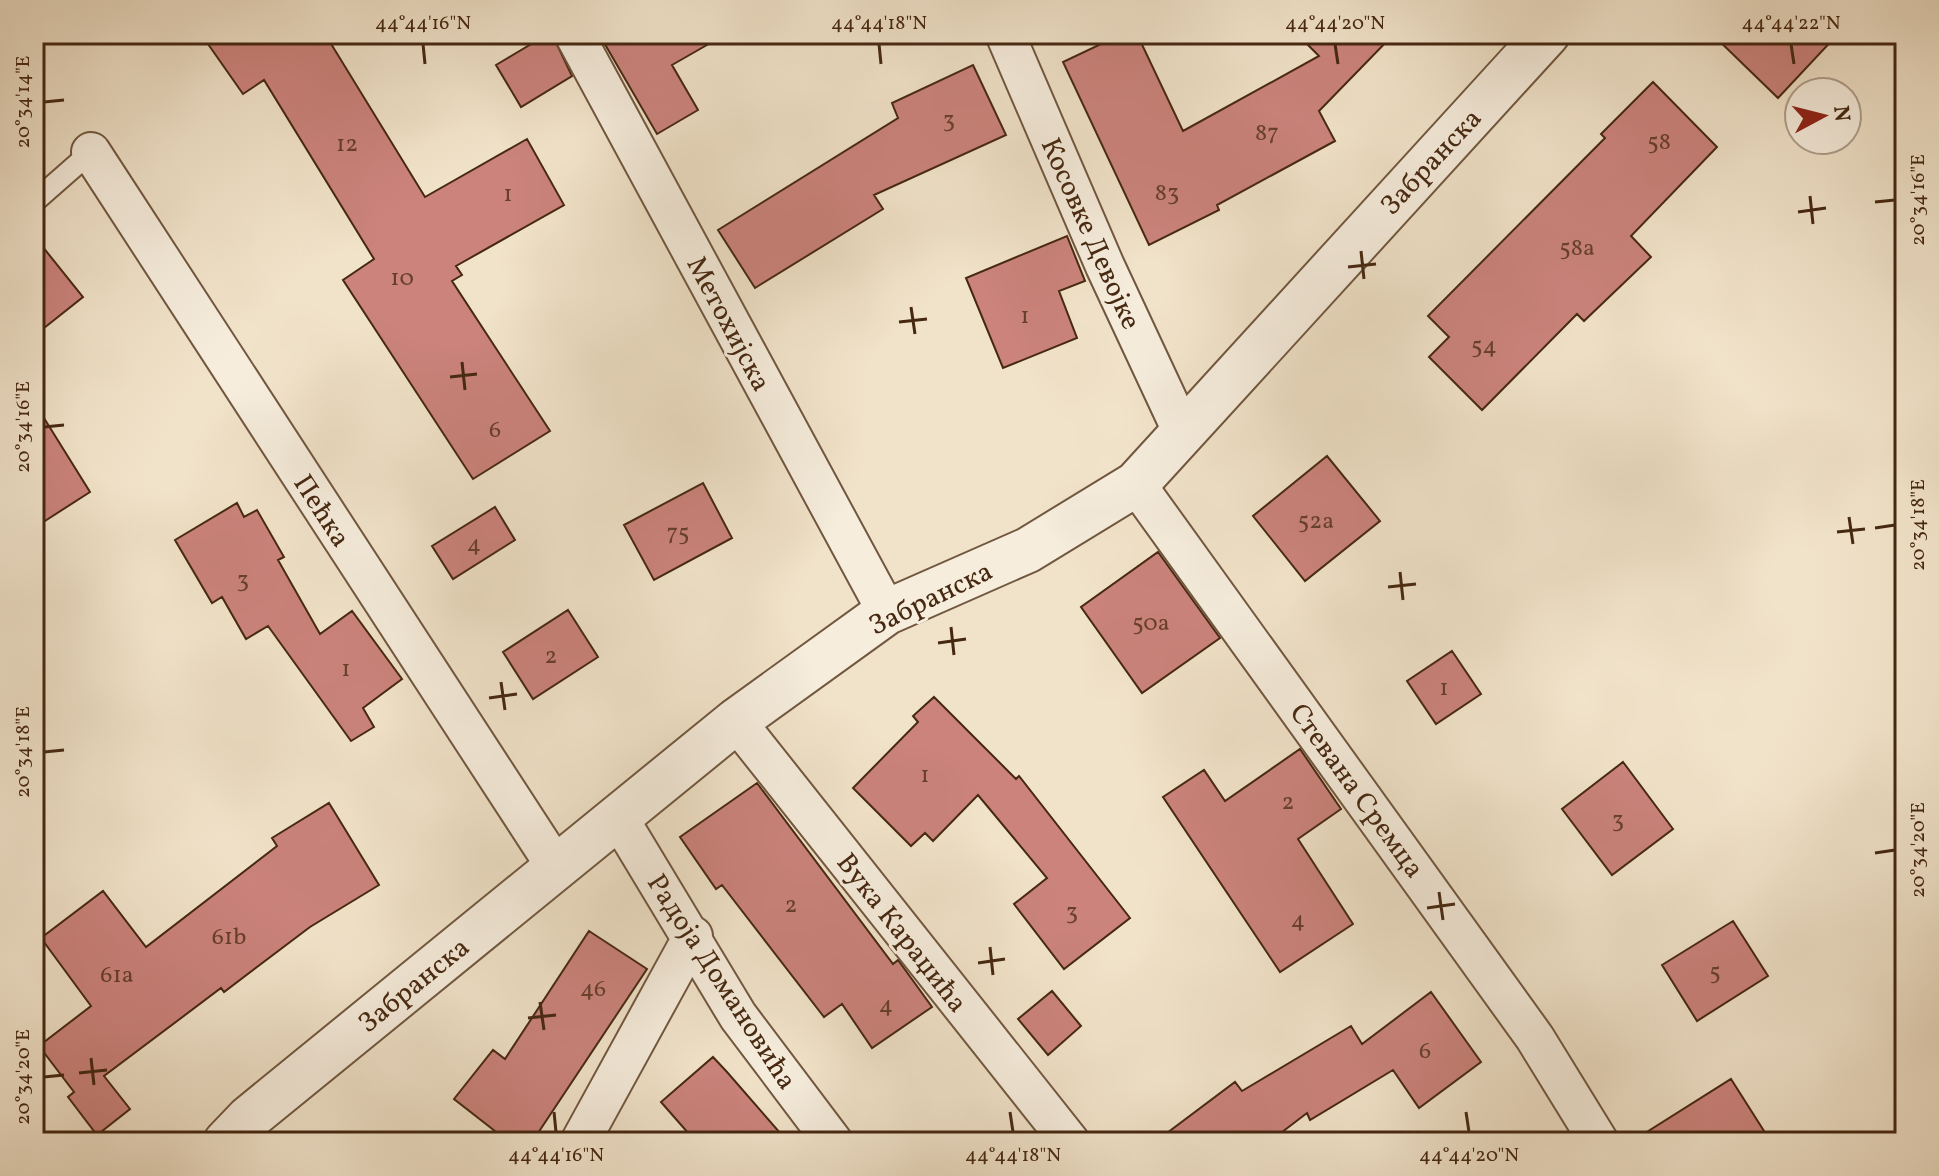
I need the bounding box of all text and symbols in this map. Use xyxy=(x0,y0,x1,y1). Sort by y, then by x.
text: 44°44'16"N xyxy=(375,10,471,38)
text: 44°44'18"N xyxy=(831,10,927,38)
text: 44°44'20"N xyxy=(1285,10,1385,38)
text: 44°44'22"N xyxy=(1742,10,1841,38)
text: 20°34'14"E xyxy=(10,55,38,149)
north arrow xyxy=(1783,76,1863,156)
street label: Забранска xyxy=(1372,101,1491,225)
house number: 3 xyxy=(943,104,955,138)
text: N xyxy=(1824,104,1857,124)
house number: 87 xyxy=(1255,117,1279,151)
house number: 58 xyxy=(1647,126,1671,160)
house number: 12 xyxy=(336,128,358,162)
street label: Косовке Девојке xyxy=(1030,132,1149,336)
text: 20°34'16"E xyxy=(1905,154,1933,246)
house number: 83 xyxy=(1155,177,1179,211)
house number: 1 xyxy=(503,178,513,212)
house number: 58a xyxy=(1559,232,1595,266)
street label: Метохијска xyxy=(676,250,780,399)
house number: 10 xyxy=(390,262,414,296)
house number: 1 xyxy=(1020,300,1030,334)
house number: 54 xyxy=(1471,330,1497,364)
text: 20°34'16"E xyxy=(10,381,38,473)
house number: 6 xyxy=(489,414,501,448)
street label: Пећка xyxy=(283,467,359,555)
text: 20°34'18"E xyxy=(1905,479,1933,571)
house number: 52a xyxy=(1298,505,1334,539)
house number: 75 xyxy=(666,517,690,551)
house number: 4 xyxy=(467,528,481,562)
street label: Забранска xyxy=(863,553,999,646)
house number: 3 xyxy=(237,564,249,598)
house number: 50a xyxy=(1132,607,1170,641)
house number: 2 xyxy=(545,640,557,674)
house number: 1 xyxy=(341,653,351,687)
house number: 1 xyxy=(1439,672,1449,706)
street label: Стевана Сремца xyxy=(1279,696,1433,887)
text: 20°34'18"E xyxy=(10,706,38,798)
house number: 1 xyxy=(920,759,930,793)
house number: 2 xyxy=(1282,786,1294,820)
text: 20°34'20"E xyxy=(1905,802,1933,898)
house number: 3 xyxy=(1612,804,1624,838)
street label: Вука Караџића xyxy=(826,845,976,1022)
street label: Радоја Домановића xyxy=(636,867,805,1098)
house number: 2 xyxy=(785,889,797,923)
house number: 3 xyxy=(1066,896,1078,930)
house number: 4 xyxy=(1291,904,1305,938)
house number: 61b xyxy=(212,921,246,955)
street label: Забранска xyxy=(351,929,479,1043)
house number: 5 xyxy=(1709,956,1721,990)
house number: 61a xyxy=(100,959,134,993)
house number: 46 xyxy=(580,973,606,1007)
house number: 4 xyxy=(879,989,893,1023)
text: 20°34'20"E xyxy=(10,1029,38,1125)
house number: 6 xyxy=(1419,1035,1431,1069)
text: 44°44'16"N xyxy=(508,1142,604,1170)
text: 44°44'18"N xyxy=(965,1142,1061,1170)
text: 44°44'20"N xyxy=(1419,1142,1519,1170)

